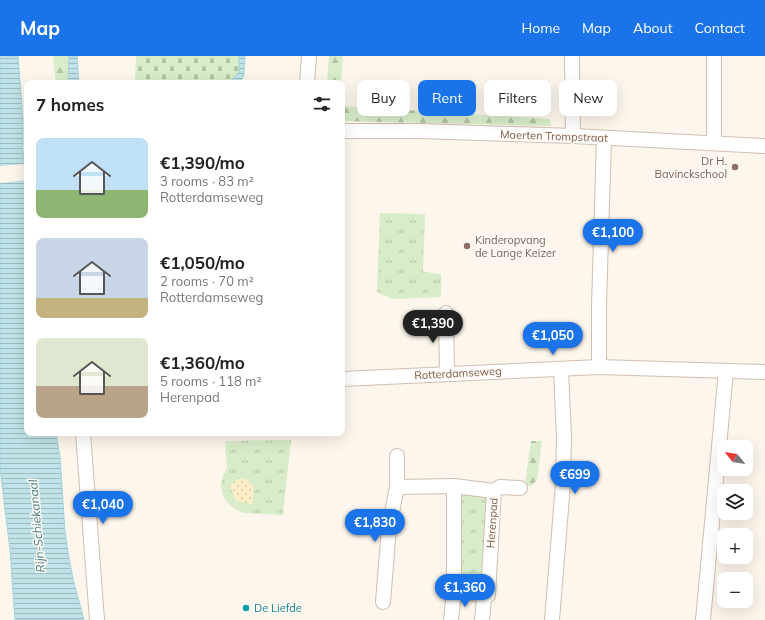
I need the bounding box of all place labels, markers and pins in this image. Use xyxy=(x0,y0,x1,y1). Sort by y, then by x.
place label: Dr H. Bavinckschool xyxy=(655,154,727,181)
marker: Dr H. Bavinckschool xyxy=(730,162,740,172)
pin: €1,100 xyxy=(580,219,646,253)
place label: Kinderopvang de Lange Keizer xyxy=(475,233,556,260)
marker: Kinderopvang de Lange Keizer xyxy=(462,241,472,251)
pin: €1,390 xyxy=(400,310,466,344)
pin: €1,050 xyxy=(520,322,586,356)
pin: €699 xyxy=(551,461,599,495)
pin: €1,040 xyxy=(70,491,136,525)
pin: €1,830 xyxy=(342,509,408,543)
pin: €1,360 xyxy=(432,574,498,608)
place label: De Liefde xyxy=(254,601,302,615)
marker: De Liefde xyxy=(241,603,251,613)

